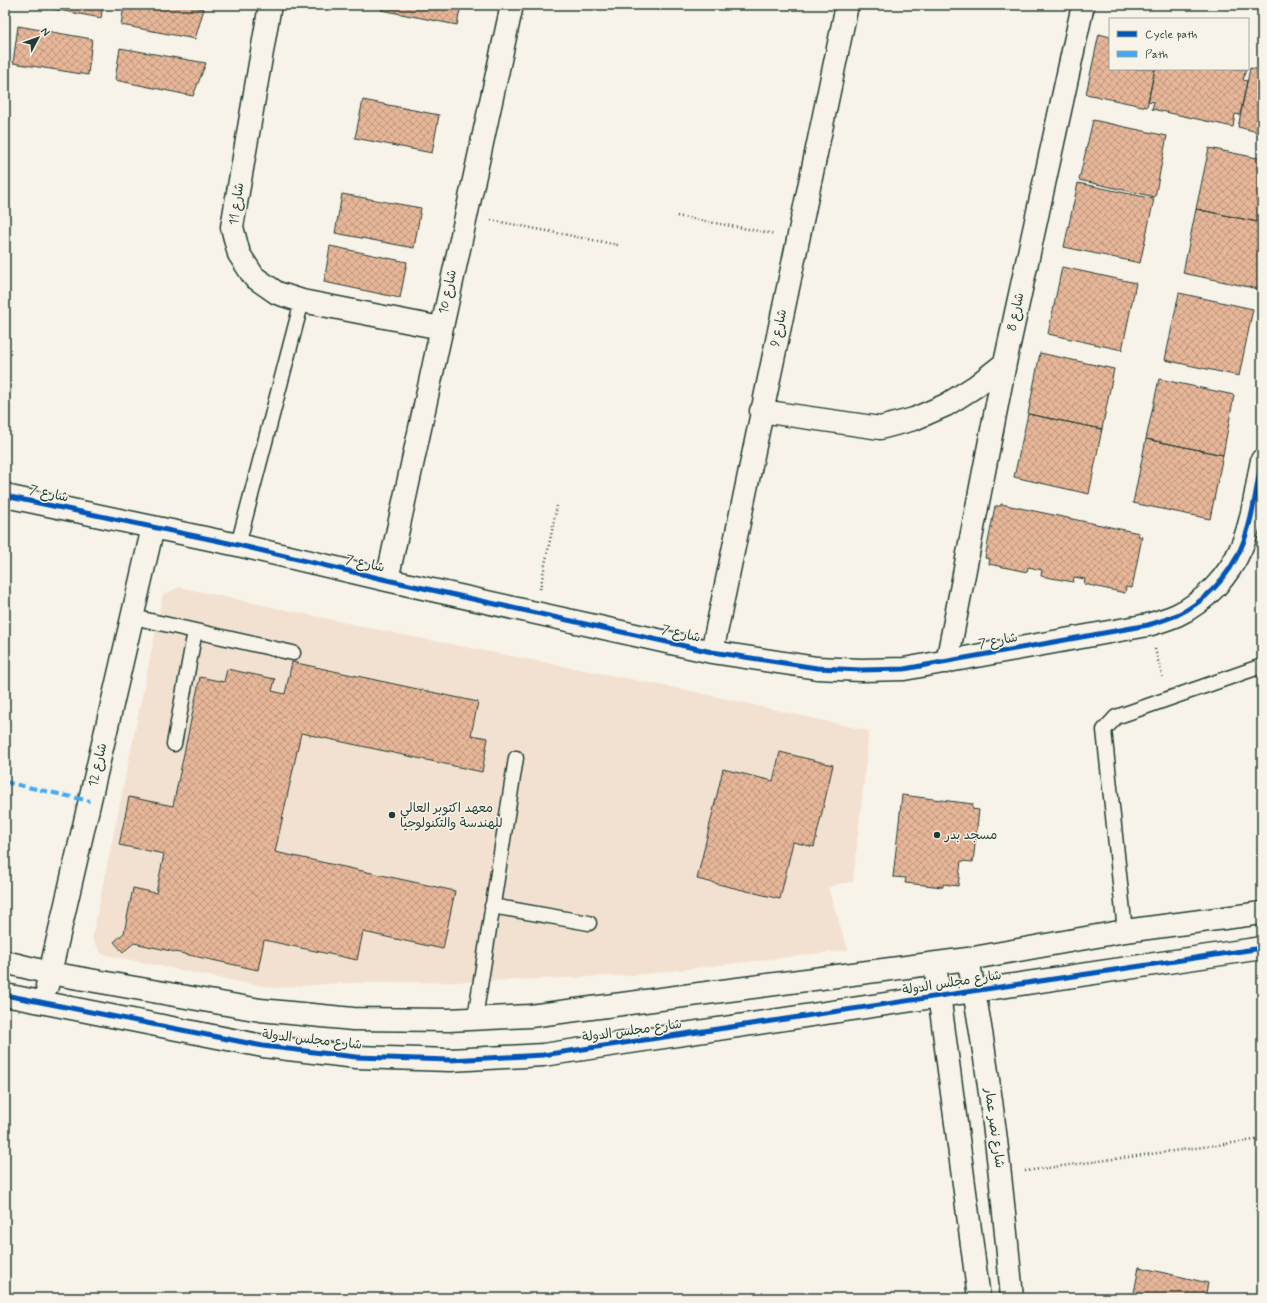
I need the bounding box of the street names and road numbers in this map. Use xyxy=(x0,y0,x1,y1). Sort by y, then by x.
street label: شارع 11 xyxy=(226,181,248,227)
street label: شارع 10 xyxy=(435,268,461,316)
street label: شارع 8 xyxy=(1004,291,1028,333)
street label: شارع 9 xyxy=(767,308,791,348)
street label: شارع 7 xyxy=(28,482,70,506)
street label: شارع 7 xyxy=(344,551,386,577)
street label: شارع 7 xyxy=(660,621,702,647)
street label: شارع 7 xyxy=(977,629,1019,653)
street label: شارع 12 xyxy=(85,741,111,789)
street label: شارع مجلس الدولة xyxy=(901,967,1003,999)
street label: شارع مجلس الدولة xyxy=(581,1016,683,1046)
street label: شارع مجلس الدولة xyxy=(261,1026,363,1054)
street label: شارع نصر عمار xyxy=(980,1086,1008,1169)

